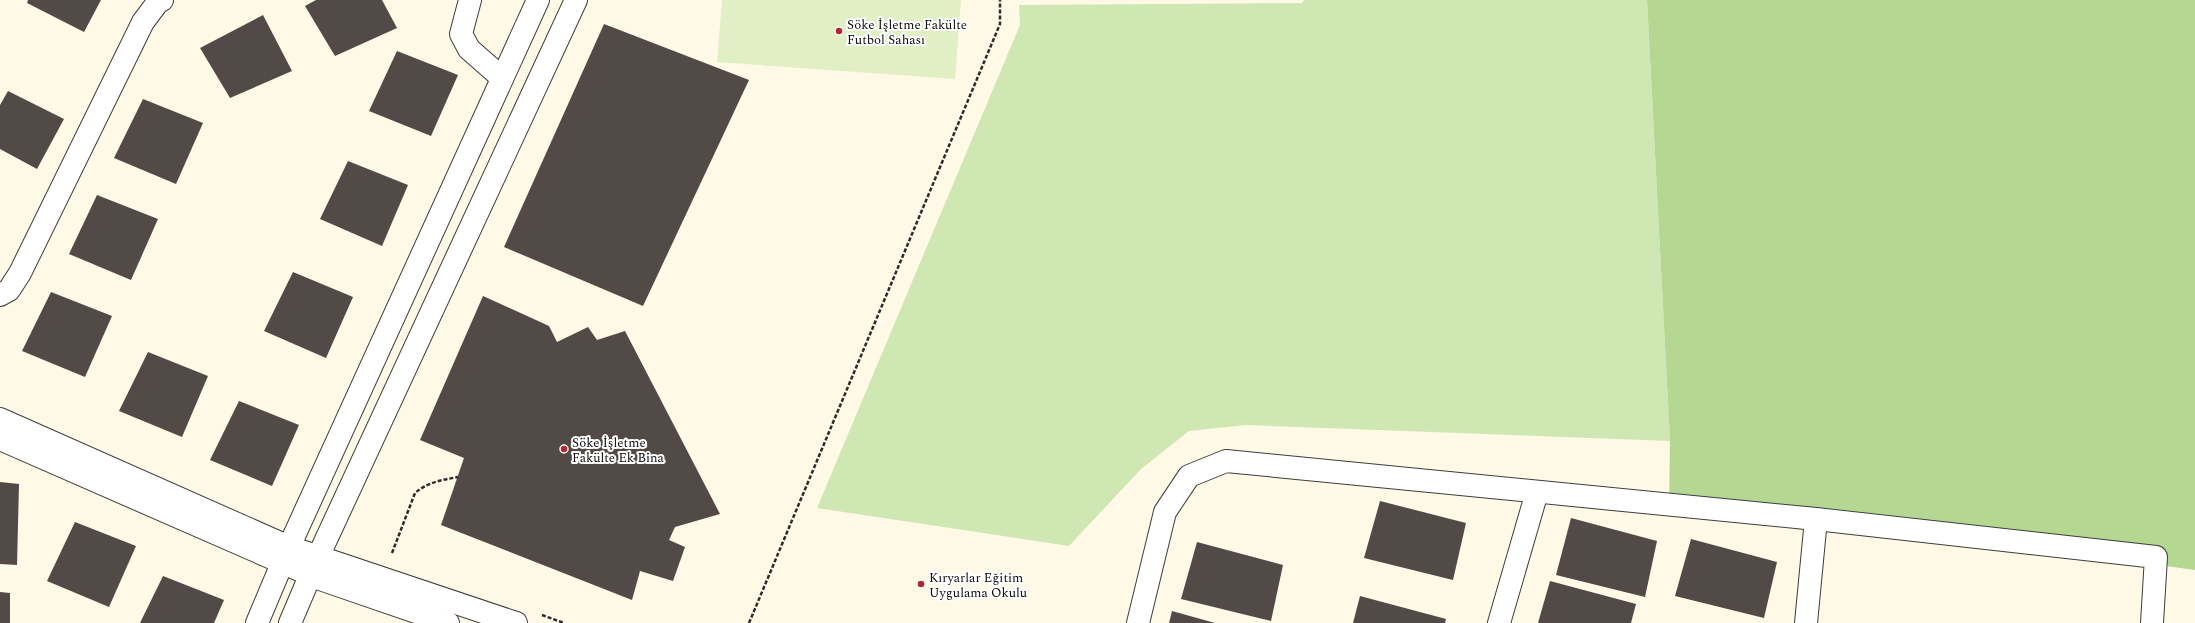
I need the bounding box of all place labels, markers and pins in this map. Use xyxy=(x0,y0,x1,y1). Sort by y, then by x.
place label: Söke İşletme Fakülte Futbol Sahası xyxy=(847,15,967,50)
marker: Söke İşletme Fakülte Futbol Sahası xyxy=(834,26,844,36)
place label: Söke İşletme Fakülte Ek Bina xyxy=(572,433,665,468)
marker: Söke İşletme Fakülte Ek Bina xyxy=(559,444,569,454)
place label: Kıryarlar Eğitim Uygulama Okulu xyxy=(929,568,1027,603)
marker: Kıryarlar Eğitim Uygulama Okulu xyxy=(916,579,926,589)

